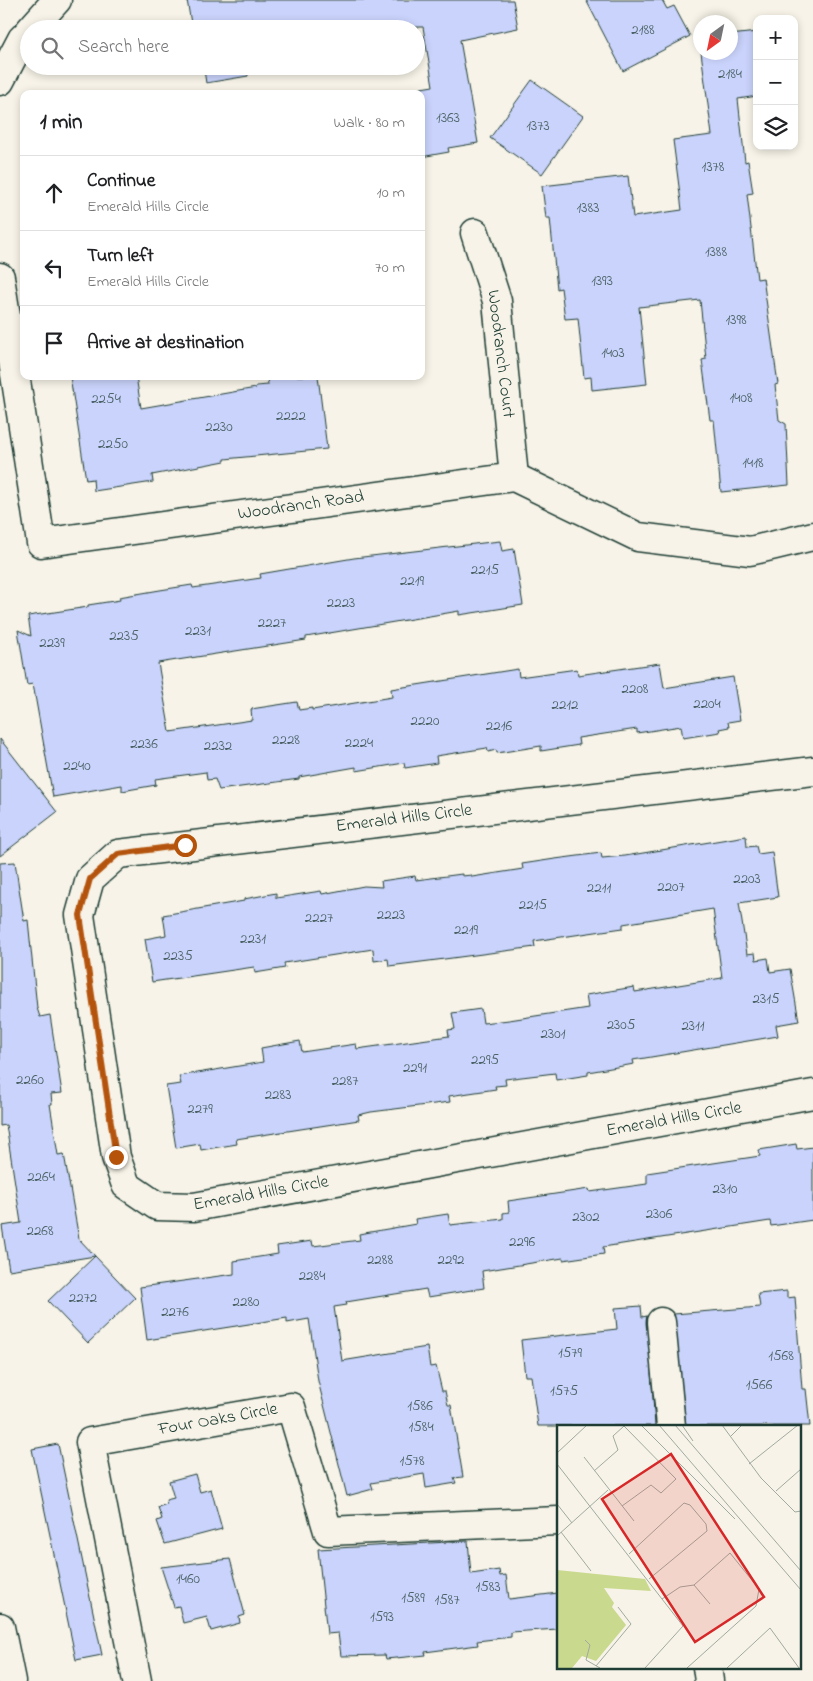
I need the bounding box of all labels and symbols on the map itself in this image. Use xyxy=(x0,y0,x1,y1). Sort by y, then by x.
north arrow xyxy=(693,15,738,60)
house number: 2188 xyxy=(631,19,655,41)
house number: 2184 xyxy=(718,63,742,85)
house number: 1363 xyxy=(436,107,460,129)
house number: 1373 xyxy=(526,115,550,137)
house number: 1378 xyxy=(702,156,725,178)
house number: 1383 xyxy=(577,197,599,219)
house number: 1388 xyxy=(705,241,727,263)
house number: 1393 xyxy=(591,270,613,292)
street label: Woodranch Court xyxy=(479,288,521,420)
house number: 1398 xyxy=(725,309,747,331)
house number: 1403 xyxy=(601,342,625,364)
house number: 1408 xyxy=(729,387,753,409)
house number: 2254 xyxy=(91,388,121,410)
house number: 2222 xyxy=(276,405,306,427)
house number: 2230 xyxy=(205,416,233,438)
house number: 2250 xyxy=(98,433,128,455)
house number: 1418 xyxy=(742,452,764,474)
street label: Woodranch Road xyxy=(236,484,366,528)
house number: 2215 xyxy=(471,559,500,581)
house number: 2219 xyxy=(400,570,425,592)
house number: 2223 xyxy=(327,592,355,614)
house number: 2227 xyxy=(258,612,286,634)
house number: 2231 xyxy=(185,620,211,642)
house number: 2235 xyxy=(109,625,139,647)
house number: 2239 xyxy=(39,632,65,654)
house number: 2208 xyxy=(621,678,649,700)
house number: 2204 xyxy=(693,693,721,715)
house number: 2212 xyxy=(551,694,579,716)
house number: 2220 xyxy=(411,710,440,732)
house number: 2216 xyxy=(486,715,513,737)
house number: 2228 xyxy=(272,729,300,751)
house number: 2224 xyxy=(345,732,373,754)
house number: 2236 xyxy=(130,733,158,755)
house number: 2232 xyxy=(204,735,233,757)
house number: 2240 xyxy=(63,755,91,777)
street label: Emerald Hills Circle xyxy=(334,798,475,840)
route start xyxy=(174,834,197,857)
house number: 2203 xyxy=(733,868,761,890)
house number: 2207 xyxy=(657,876,685,898)
house number: 2211 xyxy=(587,877,611,899)
house number: 2215 xyxy=(519,894,548,916)
house number: 2223 xyxy=(377,904,405,926)
house number: 2227 xyxy=(305,907,333,929)
house number: 2219 xyxy=(454,919,479,941)
house number: 2231 xyxy=(240,928,266,950)
house number: 2235 xyxy=(163,945,193,967)
house number: 2315 xyxy=(752,988,780,1010)
house number: 2305 xyxy=(607,1014,636,1036)
house number: 2311 xyxy=(681,1015,705,1037)
house number: 2301 xyxy=(541,1023,566,1045)
house number: 2295 xyxy=(471,1049,499,1071)
house number: 2291 xyxy=(403,1057,427,1079)
house number: 2260 xyxy=(16,1069,45,1091)
house number: 2287 xyxy=(332,1070,358,1092)
house number: 2283 xyxy=(265,1084,291,1106)
street label: Emerald Hills Circle xyxy=(604,1095,745,1145)
house number: 2279 xyxy=(187,1098,213,1120)
route end xyxy=(105,1146,128,1169)
house number: 2264 xyxy=(27,1166,55,1188)
street label: Emerald Hills Circle xyxy=(191,1169,332,1219)
house number: 2310 xyxy=(713,1178,738,1200)
house number: 2306 xyxy=(646,1203,673,1225)
house number: 2302 xyxy=(572,1206,600,1228)
house number: 2268 xyxy=(26,1220,54,1242)
house number: 2296 xyxy=(509,1231,535,1253)
house number: 2288 xyxy=(367,1249,393,1271)
house number: 2292 xyxy=(438,1249,465,1271)
house number: 2284 xyxy=(299,1265,325,1287)
house number: 2272 xyxy=(69,1287,98,1309)
house number: 2280 xyxy=(232,1291,260,1313)
house number: 2276 xyxy=(161,1301,189,1323)
house number: 1579 xyxy=(558,1342,583,1364)
house number: 1568 xyxy=(768,1345,794,1367)
house number: 1566 xyxy=(746,1374,773,1396)
house number: 1575 xyxy=(550,1380,578,1402)
house number: 1586 xyxy=(407,1395,433,1417)
street label: Four Oaks Circle xyxy=(155,1397,281,1443)
house number: 1584 xyxy=(408,1416,434,1438)
inset map xyxy=(557,1425,800,1668)
house number: 1578 xyxy=(399,1450,425,1472)
house number: 1460 xyxy=(176,1568,201,1590)
house number: 1583 xyxy=(475,1576,501,1598)
house number: 1589 xyxy=(401,1587,425,1609)
house number: 1587 xyxy=(434,1589,460,1611)
house number: 1593 xyxy=(370,1606,394,1628)

